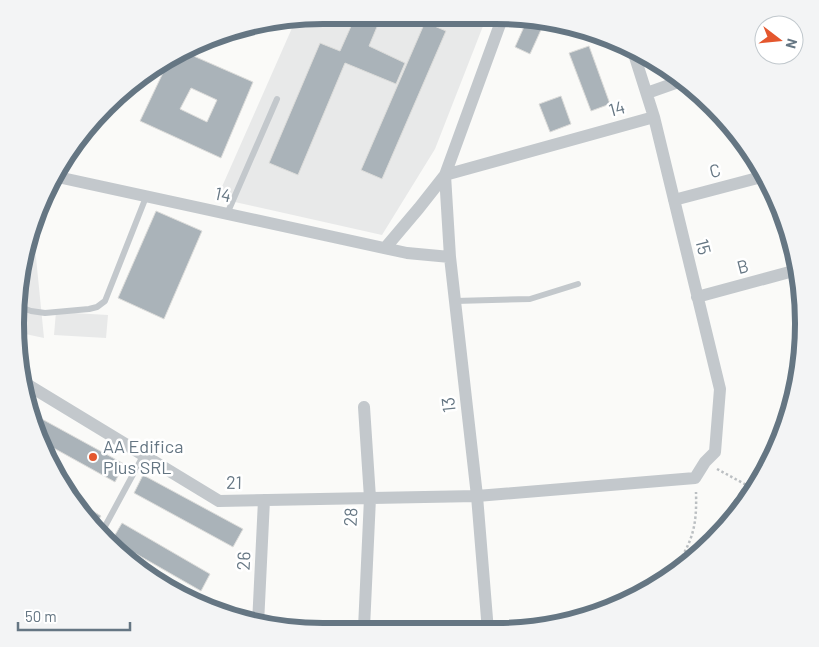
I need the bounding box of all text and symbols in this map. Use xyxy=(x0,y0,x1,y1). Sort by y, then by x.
north arrow xyxy=(754,15,804,65)
text: N xyxy=(783,37,801,51)
street label: 14 xyxy=(606,95,627,121)
street label: C xyxy=(707,158,723,182)
street label: 14 xyxy=(213,182,233,206)
street label: 15 xyxy=(691,237,717,257)
street label: B xyxy=(734,254,751,278)
street label: 13 xyxy=(436,396,460,414)
place label: AA Edifica Plus SRL xyxy=(103,435,183,478)
marker: AA Edifica Plus SRL xyxy=(87,451,99,463)
street label: 21 xyxy=(226,471,242,493)
street label: 28 xyxy=(339,507,361,527)
street label: 26 xyxy=(232,551,254,571)
scale bar xyxy=(18,600,130,632)
text: 50 m xyxy=(25,607,57,625)

